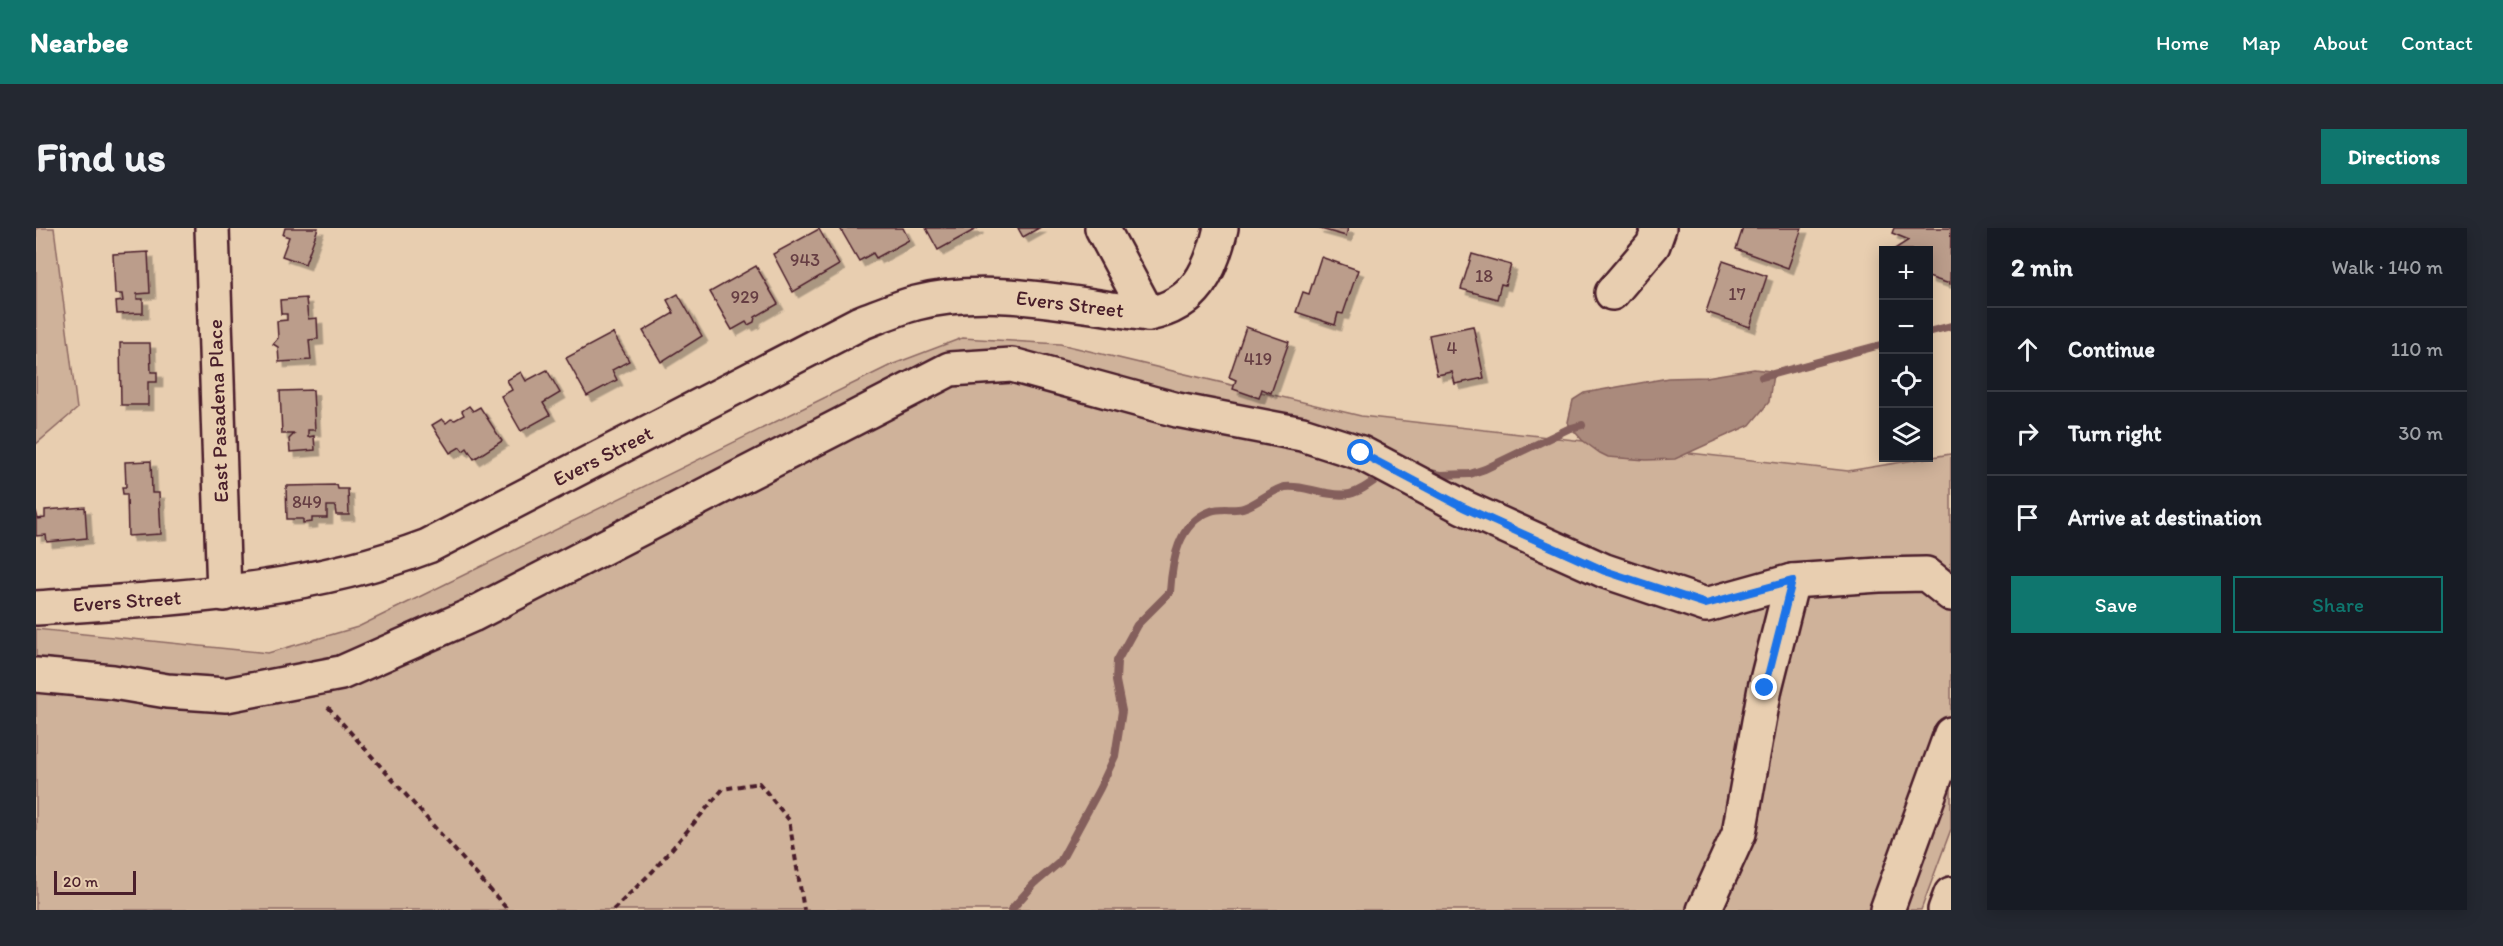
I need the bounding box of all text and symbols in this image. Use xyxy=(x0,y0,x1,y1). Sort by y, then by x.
text: Nearbee xyxy=(30,25,129,59)
text: Home xyxy=(2156,30,2209,55)
text: Map xyxy=(2242,30,2281,55)
text: About xyxy=(2314,30,2368,55)
text: Contact xyxy=(2401,30,2473,55)
button: Directions xyxy=(2321,129,2467,184)
text: Find us xyxy=(36,131,166,182)
map controls xyxy=(1879,246,1933,462)
button: + xyxy=(1879,246,1933,300)
house number: 943 xyxy=(790,249,820,271)
text: 2 min xyxy=(2011,251,2073,283)
text: Walk · 140 m xyxy=(2332,255,2443,279)
house number: 18 xyxy=(1475,265,1493,287)
house number: 17 xyxy=(1728,283,1746,305)
street label: Evers Street xyxy=(1015,284,1126,323)
house number: 929 xyxy=(731,286,759,308)
button: − xyxy=(1879,300,1933,354)
street label: East Pasadena Place xyxy=(202,319,233,503)
icon: ahead xyxy=(2011,333,2044,366)
text: Continue xyxy=(2068,336,2155,363)
house number: 4 xyxy=(1447,337,1458,359)
text: 110 m xyxy=(2391,337,2443,361)
house number: 419 xyxy=(1244,348,1272,370)
button: locate xyxy=(1879,354,1933,408)
button: layers xyxy=(1879,408,1933,462)
icon: right xyxy=(2011,417,2044,450)
street label: Evers Street xyxy=(549,420,657,491)
text: Turn right xyxy=(2068,420,2162,447)
text: 30 m xyxy=(2398,421,2443,445)
route start xyxy=(1347,439,1373,465)
house number: 849 xyxy=(292,491,322,513)
icon: arrive xyxy=(2011,501,2044,534)
text: Arrive at destination xyxy=(2068,504,2262,531)
button: Save xyxy=(2011,576,2221,633)
button: Share xyxy=(2233,576,2443,633)
street label: Evers Street xyxy=(72,584,182,617)
route end xyxy=(1751,674,1777,700)
scale bar xyxy=(54,868,136,896)
text: 20 m xyxy=(63,872,98,891)

